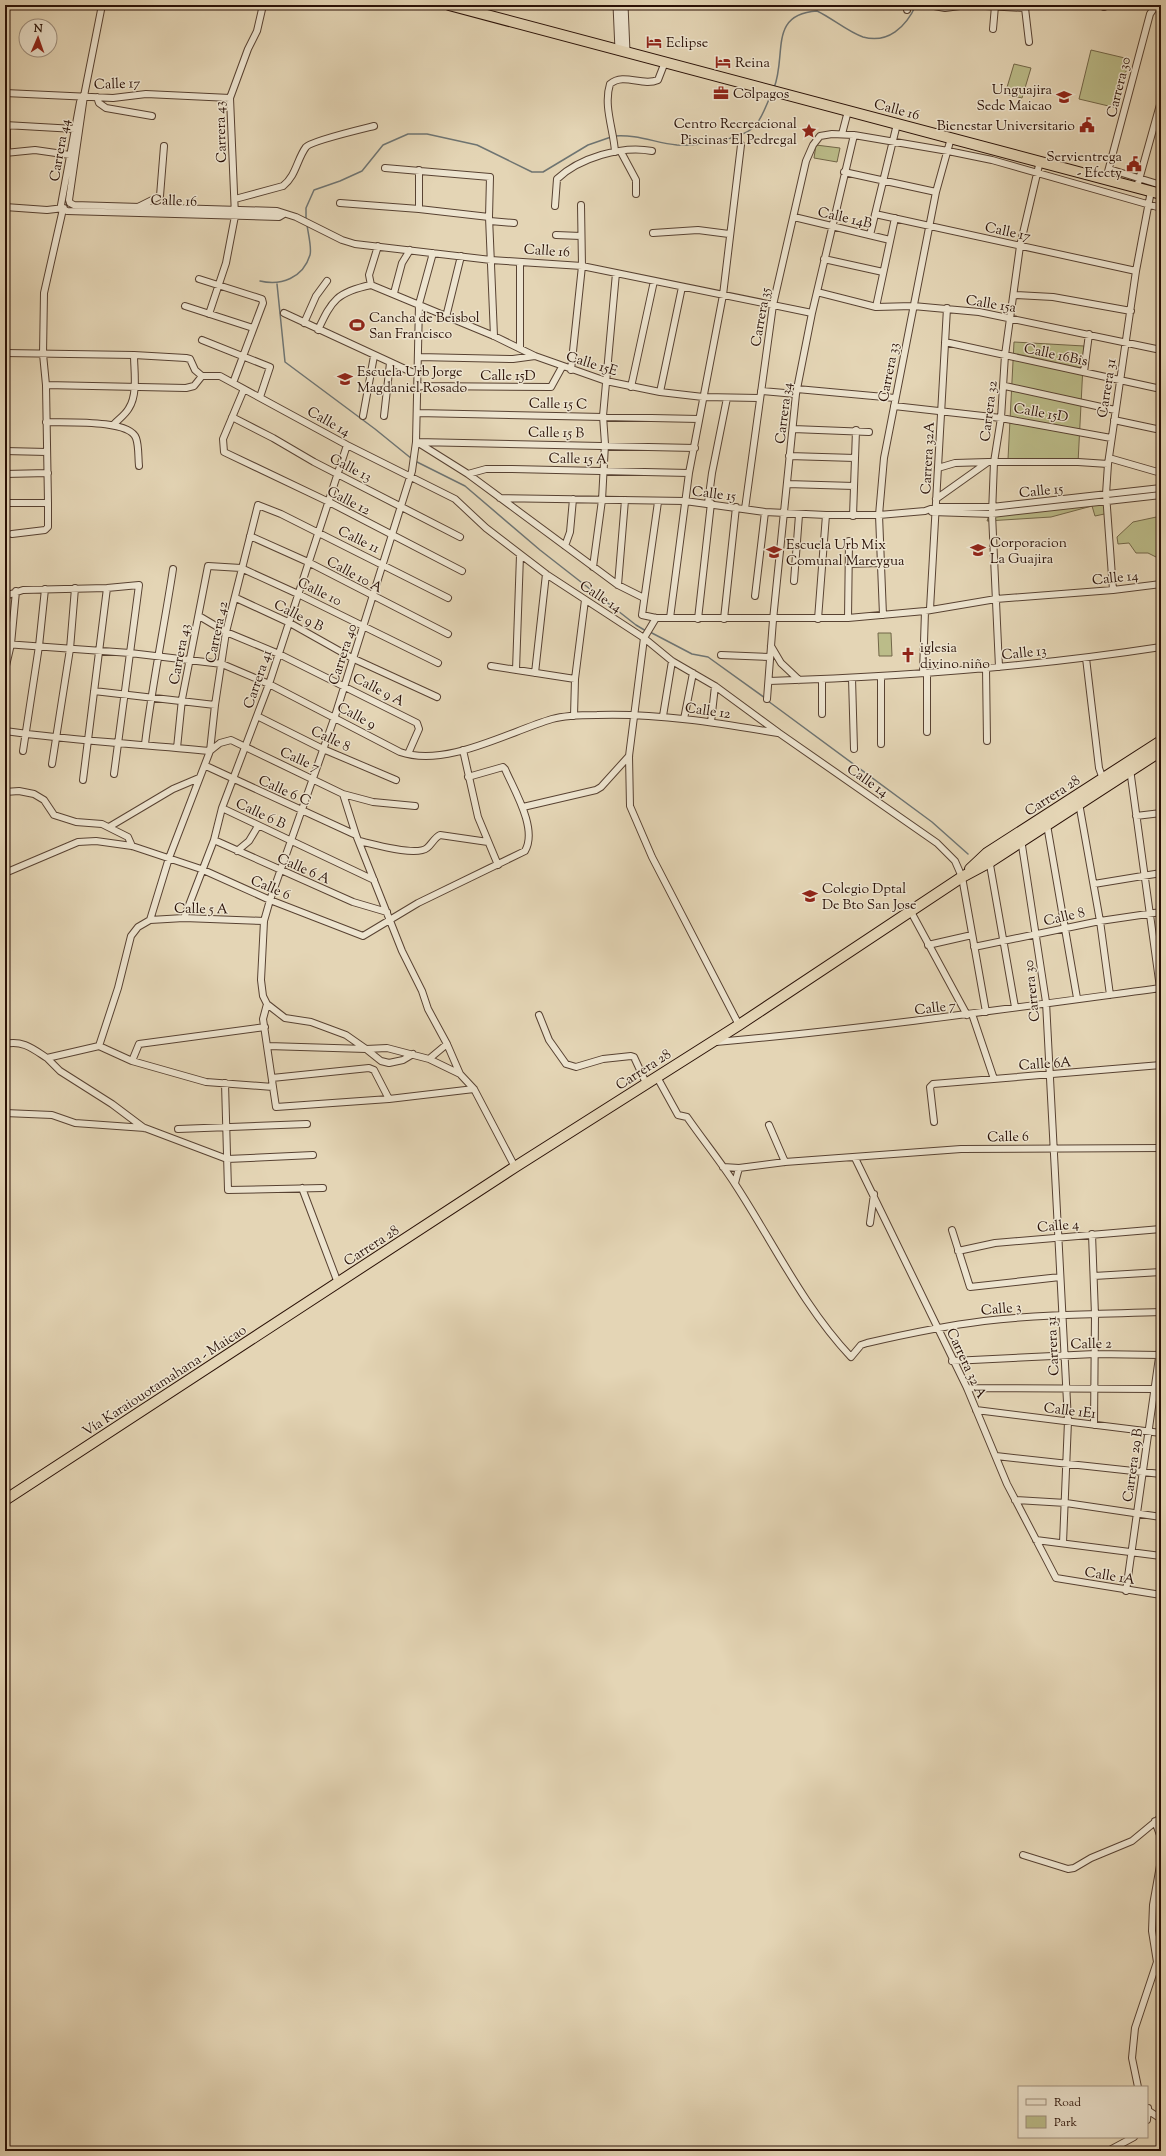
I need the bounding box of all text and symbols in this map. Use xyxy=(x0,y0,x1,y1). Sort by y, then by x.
north arrow xyxy=(18,18,58,58)
text: N xyxy=(33,21,43,37)
hotel icon: Eclipse xyxy=(645,33,663,51)
place label: Eclipse xyxy=(666,34,708,54)
hotel icon: Reina xyxy=(714,53,732,71)
place label: Reina xyxy=(735,54,770,74)
street label: Carrera 30 xyxy=(1103,55,1137,120)
street label: Calle 17 xyxy=(93,74,141,96)
place label: Unguajira Sede Maicao xyxy=(976,81,1053,117)
office icon: Colpagos xyxy=(712,84,730,102)
place label: Colpagos xyxy=(733,85,789,105)
school or university icon: Unguajira Sede Maicao xyxy=(1055,88,1073,106)
street label: Calle 16 xyxy=(871,95,922,127)
street label: Carrera 43 xyxy=(211,100,233,163)
place label: Centro Recreacional Piscinas El Pedregal xyxy=(674,115,797,151)
public building icon: Bienestar Universitario xyxy=(1078,116,1096,134)
place label: Bienestar Universitario xyxy=(937,117,1075,137)
street label: Carrera 44 xyxy=(46,118,76,183)
place icon: Centro Recreacional Piscinas El Pedregal xyxy=(800,122,818,140)
place label: Servientrega - Efecty xyxy=(1046,148,1123,184)
public building icon: Servientrega - Efecty xyxy=(1125,155,1143,173)
street label: Calle 16 xyxy=(150,191,198,213)
street label: Calle 14B xyxy=(815,203,874,235)
street label: Calle 17 xyxy=(983,218,1032,248)
street label: Calle 16 xyxy=(523,240,571,264)
street label: Carrera 35 xyxy=(747,286,777,348)
street label: Calle 15a xyxy=(964,291,1018,319)
place label: Cancha de Beisbol San Francisco xyxy=(369,309,480,345)
sports icon: Cancha de Beisbol San Francisco xyxy=(348,316,366,334)
street label: Calle 16Bis xyxy=(1022,339,1089,372)
street label: Carrera 33 xyxy=(874,341,906,404)
street label: Calle 15E xyxy=(563,348,620,382)
street label: Carrera 31 xyxy=(1093,357,1123,419)
place label: Escuela Urb Jorge Magdaniel Rosado xyxy=(357,363,468,399)
street label: Calle 15D xyxy=(480,367,536,387)
school or university icon: Escuela Urb Jorge Magdaniel Rosado xyxy=(336,370,354,388)
street label: Carrera 32 xyxy=(976,379,1004,443)
street label: Carrera 34 xyxy=(771,381,799,445)
street label: Calle 15 C xyxy=(529,394,587,416)
street label: Calle 15D xyxy=(1012,399,1070,429)
street label: Calle 14 xyxy=(303,403,353,443)
street label: Carrera 32A xyxy=(917,421,941,495)
street label: Calle 15 B xyxy=(528,424,584,444)
street label: Calle 15 A xyxy=(548,449,608,471)
street label: Calle 13 xyxy=(325,450,375,488)
street label: Calle 15 xyxy=(1018,480,1064,504)
street label: Calle 12 xyxy=(323,482,374,521)
street label: Calle 15 xyxy=(691,482,737,508)
street label: Calle 11 xyxy=(334,522,383,560)
place label: Corporacion La Guajira xyxy=(990,534,1067,570)
place label: Escuela Urb Mix Comunal Mareygua xyxy=(786,536,905,572)
school or university icon: Corporacion La Guajira xyxy=(969,541,987,559)
school or university icon: Escuela Urb Mix Comunal Mareygua xyxy=(765,543,783,561)
street label: Calle 10 A xyxy=(322,553,386,599)
street label: Calle 14 xyxy=(1091,567,1139,591)
street label: Calle 10 xyxy=(294,574,345,612)
street label: Calle 14 xyxy=(575,577,625,619)
street label: Calle 9 B xyxy=(270,596,327,638)
street label: Carrera 42 xyxy=(202,599,234,665)
street label: Carrera 40 xyxy=(325,621,363,688)
street label: Carrera 43 xyxy=(165,622,197,687)
place label: iglesia divino niño xyxy=(920,639,990,675)
street label: Calle 13 xyxy=(1001,642,1048,666)
church icon: iglesia divino niño xyxy=(899,646,917,664)
street label: Carrera 41 xyxy=(240,647,278,712)
street label: Calle 9 A xyxy=(349,669,408,713)
street label: Calle 9 xyxy=(333,698,379,735)
street label: Calle 12 xyxy=(684,699,732,725)
street label: Calle 8 xyxy=(307,722,353,758)
street label: Calle 7 xyxy=(276,743,322,778)
street label: Calle 14 xyxy=(842,760,892,803)
street label: Calle 6 C xyxy=(255,771,314,812)
street label: Carrera 28 xyxy=(1021,771,1085,822)
street label: Calle 6 B xyxy=(232,794,289,835)
street label: Calle 6 A xyxy=(274,849,333,891)
street label: Calle 6 xyxy=(247,871,293,906)
place label: Colegio Dptal De Bto San Jose xyxy=(822,880,917,916)
school or university icon: Colegio Dptal De Bto San Jose xyxy=(801,887,819,905)
street label: Calle 5 A xyxy=(174,900,229,920)
street label: Calle 8 xyxy=(1042,904,1087,932)
street label: Carrera 30 xyxy=(1020,959,1046,1023)
street label: Calle 7 xyxy=(913,997,957,1021)
street label: Carrera 28 xyxy=(612,1045,676,1096)
street label: Calle 6A xyxy=(1018,1053,1073,1077)
street label: Calle 6 xyxy=(987,1128,1029,1148)
street label: Calle 4 xyxy=(1036,1215,1080,1239)
street label: Carrera 28 xyxy=(340,1221,404,1272)
street label: Calle 3 xyxy=(980,1298,1022,1322)
street label: Carrera 31 xyxy=(1042,1315,1066,1376)
street label: Vía Karaiouotamahana - Maicao xyxy=(79,1321,251,1442)
street label: Carrera 32 A xyxy=(940,1325,990,1403)
street label: Calle 2 xyxy=(1070,1335,1112,1355)
street label: Calle 1E1 xyxy=(1042,1399,1097,1425)
street label: Carrera 29 B xyxy=(1119,1427,1149,1503)
street label: Calle 1A xyxy=(1083,1563,1137,1591)
legend xyxy=(1018,2086,1148,2138)
text: Road xyxy=(1054,2094,1081,2112)
text: Park xyxy=(1054,2114,1077,2132)

